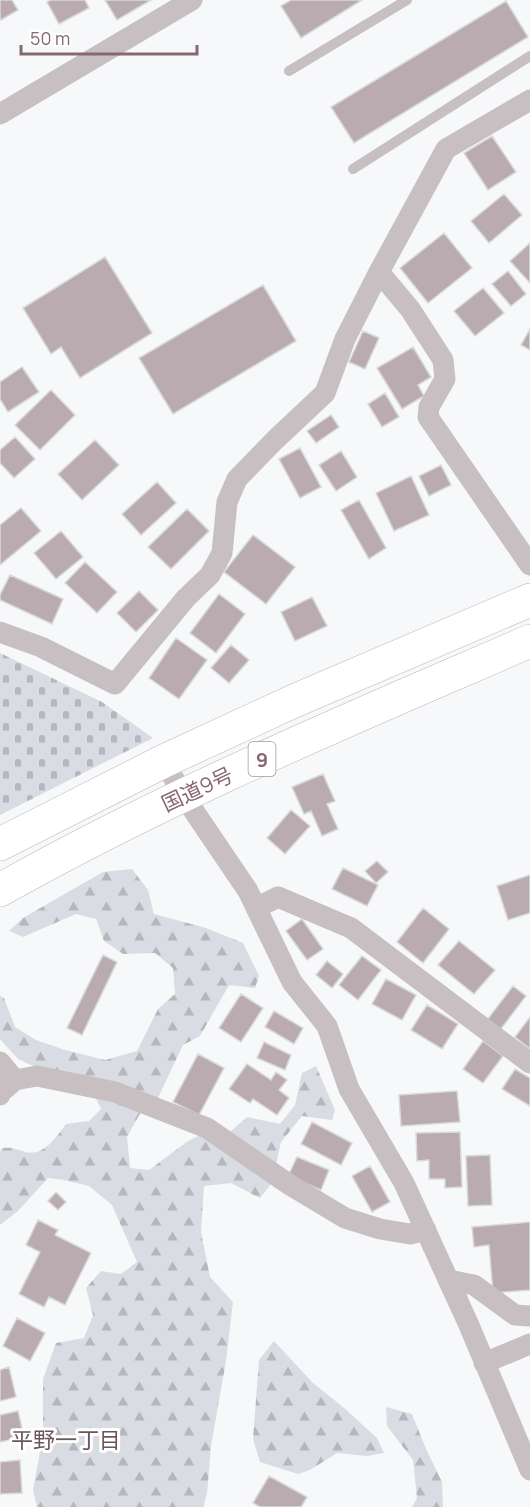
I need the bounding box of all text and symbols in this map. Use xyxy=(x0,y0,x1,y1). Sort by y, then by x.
scale bar xyxy=(21,18,196,56)
text: 50 m xyxy=(30,26,70,50)
road number: 9 xyxy=(248,742,276,776)
street label: 国道9号 xyxy=(157,760,237,818)
district label: 平野一丁目 xyxy=(11,1425,121,1455)

